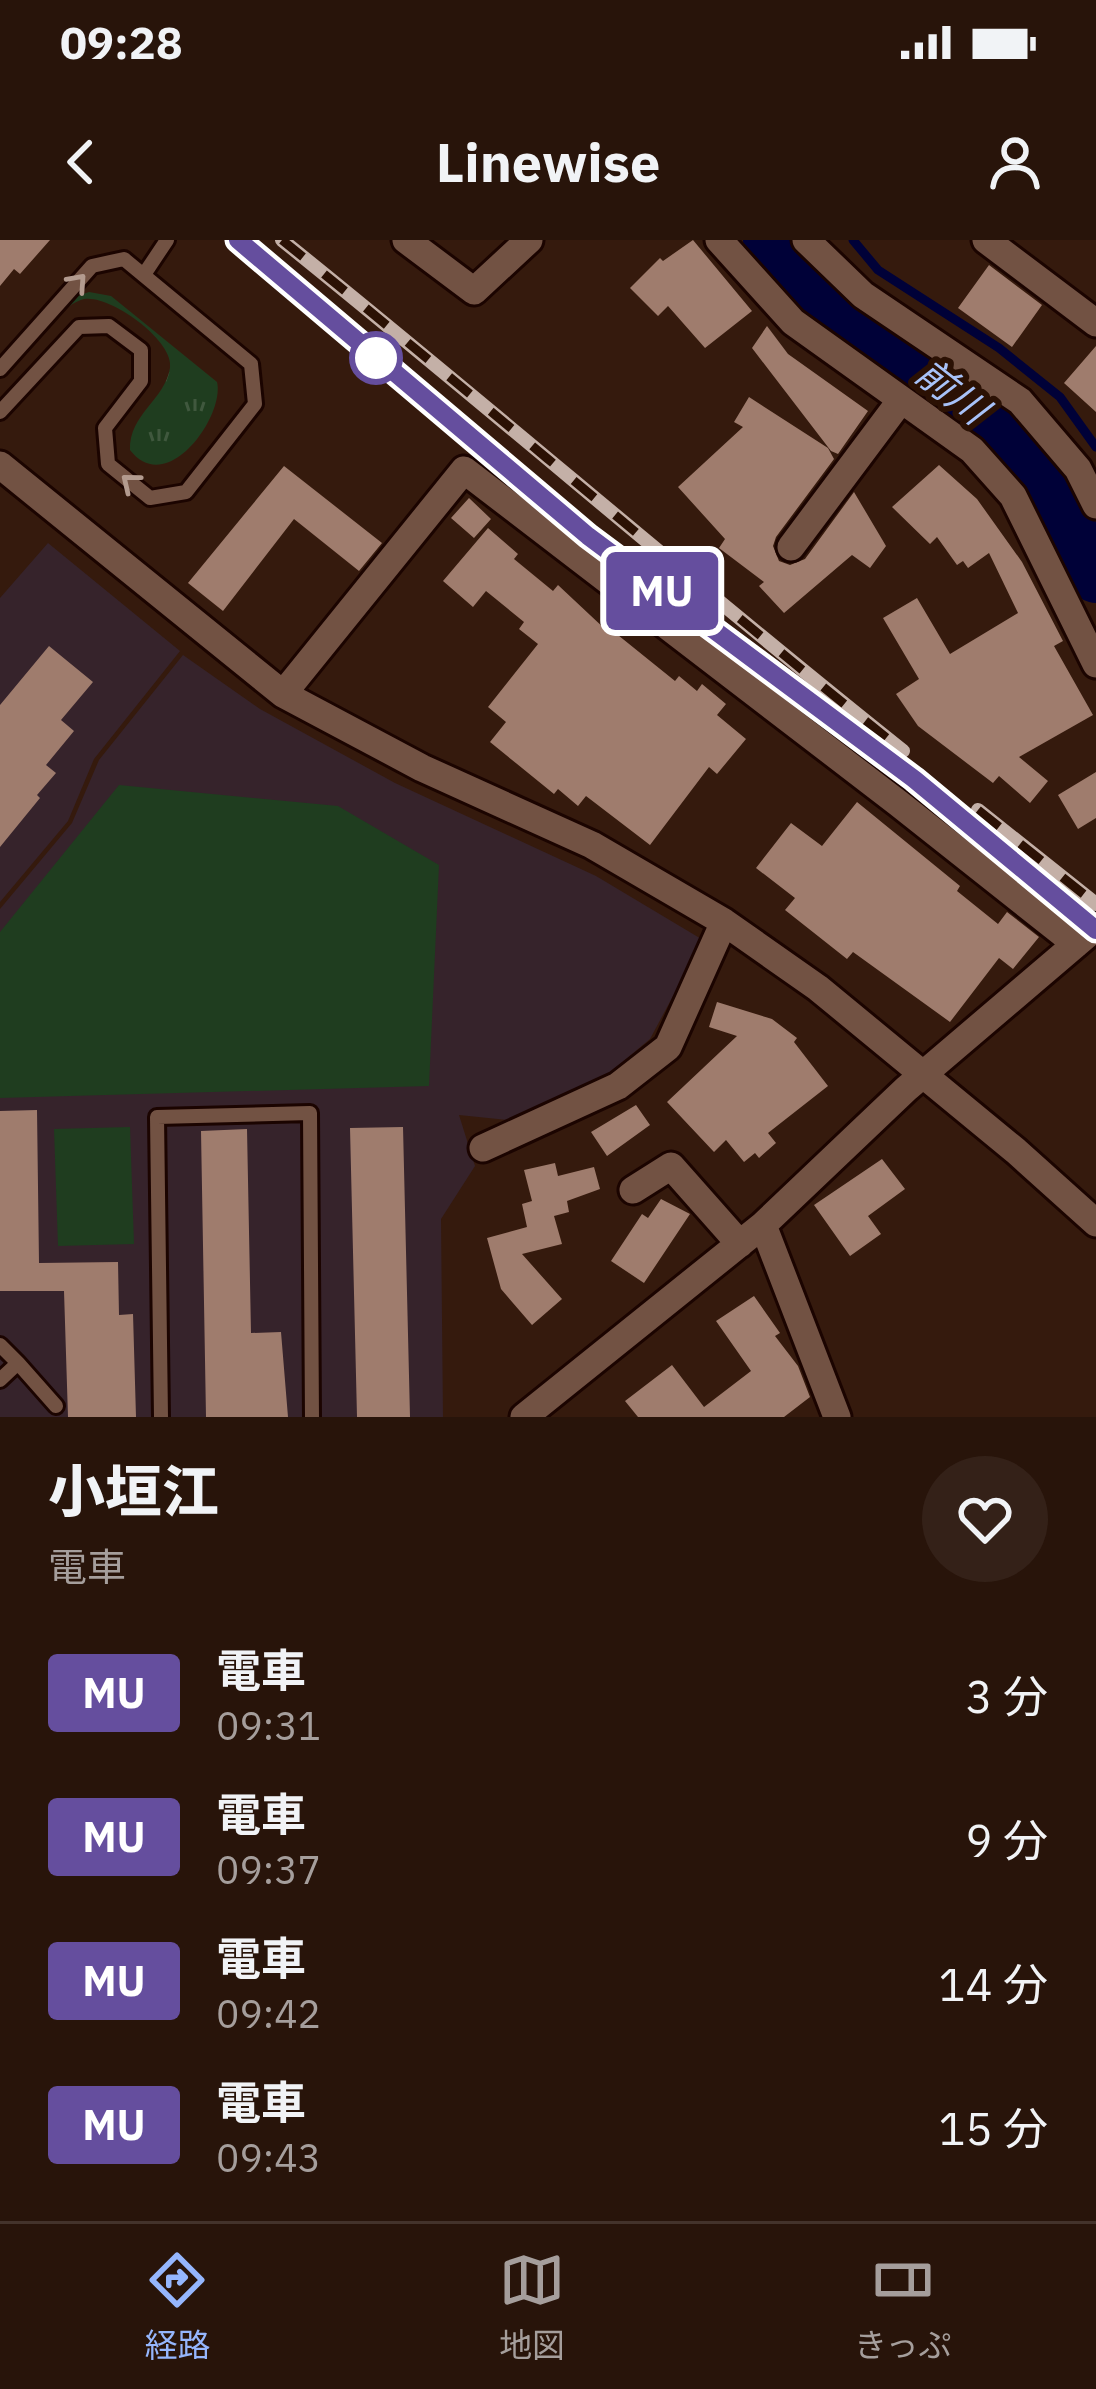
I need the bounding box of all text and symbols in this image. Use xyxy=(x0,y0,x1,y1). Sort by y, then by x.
text: 09:28 xyxy=(60,13,183,71)
text: Linewise xyxy=(436,127,660,197)
icon: back xyxy=(48,129,114,195)
icon: person xyxy=(982,129,1048,195)
one-way arrow xyxy=(64,274,85,295)
unlabelled marker xyxy=(351,333,401,383)
water label: 前川 xyxy=(906,346,1002,437)
one-way arrow xyxy=(122,475,144,496)
line badge: MU xyxy=(608,552,716,630)
text: MU xyxy=(630,563,694,618)
text: 小垣江 xyxy=(48,1454,219,1528)
button: heart xyxy=(922,1456,1048,1582)
text: 電車 xyxy=(48,1541,126,1592)
text: 電車 xyxy=(216,1641,306,1699)
text: MU xyxy=(82,1665,146,1720)
text: 3 分 xyxy=(965,1667,1048,1725)
text: 09:31 xyxy=(216,1700,321,1751)
text: 電車 xyxy=(216,1785,306,1843)
text: MU xyxy=(82,1809,146,1864)
text: 9 分 xyxy=(965,1811,1048,1869)
text: 09:37 xyxy=(216,1844,321,1895)
text: 電車 xyxy=(216,1929,306,1987)
text: MU xyxy=(82,1953,146,2008)
text: 14 分 xyxy=(938,1955,1048,2013)
text: 09:42 xyxy=(216,1988,321,2039)
text: 電車 xyxy=(216,2073,306,2131)
text: MU xyxy=(82,2097,146,2152)
text: 15 分 xyxy=(938,2099,1048,2157)
text: 09:43 xyxy=(216,2132,321,2183)
tab: 経路 xyxy=(144,2247,210,2367)
tab: 地図 xyxy=(499,2247,565,2367)
tab: きっぷ xyxy=(854,2247,952,2367)

